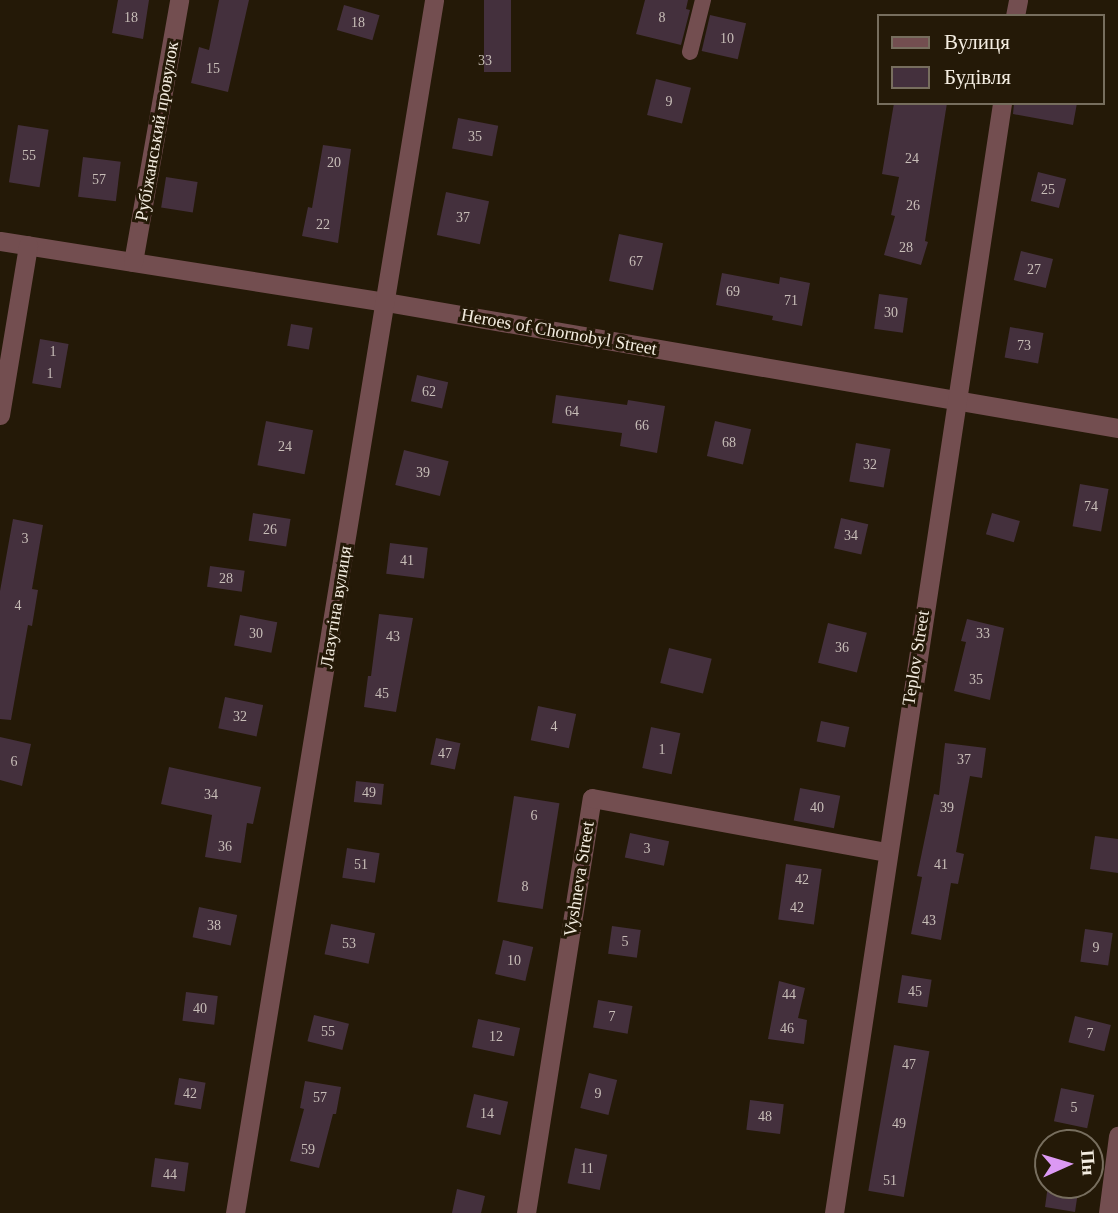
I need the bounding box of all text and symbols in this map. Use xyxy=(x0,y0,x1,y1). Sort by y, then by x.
house number: 18 xyxy=(124,10,138,26)
house number: 8 xyxy=(658,10,666,26)
legend xyxy=(876,14,1104,105)
house number: 18 xyxy=(351,15,365,31)
text: Вулиця xyxy=(944,30,1010,54)
house number: 10 xyxy=(720,31,734,47)
street label: Рубіжанський провулок xyxy=(131,39,183,223)
house number: 33 xyxy=(478,53,492,69)
house number: 15 xyxy=(206,61,220,77)
text: Будівля xyxy=(944,65,1011,89)
house number: 9 xyxy=(666,94,672,110)
house number: 35 xyxy=(468,129,482,145)
house number: 55 xyxy=(22,148,36,164)
house number: 24 xyxy=(905,151,919,167)
house number: 20 xyxy=(327,155,341,171)
house number: 57 xyxy=(92,172,106,188)
house number: 25 xyxy=(1041,182,1055,198)
house number: 26 xyxy=(906,198,920,214)
house number: 37 xyxy=(456,210,470,226)
house number: 22 xyxy=(316,217,330,233)
house number: 28 xyxy=(899,240,913,256)
house number: 67 xyxy=(629,254,643,270)
house number: 27 xyxy=(1027,262,1041,278)
house number: 69 xyxy=(726,284,740,300)
house number: 71 xyxy=(784,293,798,309)
street label: Heroes of Chornobyl Street xyxy=(459,304,659,360)
house number: 30 xyxy=(884,305,898,321)
house number: 73 xyxy=(1017,338,1031,354)
house number: 1 xyxy=(50,344,56,360)
house number: 1 xyxy=(46,366,54,382)
house number: 62 xyxy=(422,384,436,400)
house number: 64 xyxy=(565,404,579,420)
house number: 66 xyxy=(635,418,649,434)
house number: 68 xyxy=(722,435,736,451)
house number: 24 xyxy=(278,439,292,455)
house number: 32 xyxy=(863,457,877,473)
house number: 39 xyxy=(416,465,430,481)
house number: 74 xyxy=(1084,499,1098,515)
house number: 26 xyxy=(263,522,277,538)
house number: 34 xyxy=(844,528,858,544)
house number: 3 xyxy=(22,531,28,547)
street label: Лазутіна вулиця xyxy=(316,544,356,670)
house number: 41 xyxy=(400,553,414,569)
house number: 28 xyxy=(219,571,233,587)
house number: 4 xyxy=(15,598,22,614)
street label: Teplov Street xyxy=(898,609,934,707)
house number: 30 xyxy=(249,626,263,642)
house number: 33 xyxy=(976,626,990,642)
house number: 43 xyxy=(386,629,400,645)
house number: 36 xyxy=(835,640,849,656)
house number: 35 xyxy=(969,672,983,688)
house number: 45 xyxy=(375,686,389,702)
house number: 32 xyxy=(233,709,247,725)
house number: 4 xyxy=(550,719,558,735)
house number: 1 xyxy=(658,742,666,758)
house number: 47 xyxy=(438,746,452,762)
house number: 37 xyxy=(957,752,971,768)
house number: 6 xyxy=(10,754,18,770)
house number: 49 xyxy=(362,785,376,801)
house number: 34 xyxy=(204,787,218,803)
house number: 40 xyxy=(810,800,824,816)
house number: 39 xyxy=(940,800,954,816)
house number: 6 xyxy=(530,808,538,824)
street label: Vyshneva Street xyxy=(559,820,599,938)
house number: 36 xyxy=(218,839,232,855)
house number: 3 xyxy=(644,841,650,857)
house number: 51 xyxy=(354,857,368,873)
house number: 41 xyxy=(934,857,948,873)
house number: 42 xyxy=(795,872,809,888)
house number: 8 xyxy=(522,879,528,895)
house number: 42 xyxy=(790,900,804,916)
house number: 43 xyxy=(922,913,936,929)
house number: 38 xyxy=(207,918,221,934)
house number: 5 xyxy=(622,934,628,950)
house number: 53 xyxy=(342,936,356,952)
house number: 9 xyxy=(1092,940,1100,956)
house number: 10 xyxy=(507,953,521,969)
house number: 45 xyxy=(908,984,922,1000)
house number: 44 xyxy=(782,987,796,1003)
house number: 40 xyxy=(193,1001,207,1017)
house number: 7 xyxy=(608,1009,616,1025)
house number: 46 xyxy=(780,1021,794,1037)
house number: 55 xyxy=(321,1024,335,1040)
house number: 7 xyxy=(1086,1026,1094,1042)
house number: 12 xyxy=(489,1029,503,1045)
house number: 47 xyxy=(902,1057,916,1073)
house number: 42 xyxy=(183,1086,197,1102)
house number: 9 xyxy=(594,1086,602,1102)
house number: 57 xyxy=(313,1090,327,1106)
house number: 5 xyxy=(1070,1100,1078,1116)
house number: 14 xyxy=(480,1106,494,1122)
house number: 48 xyxy=(758,1109,772,1125)
house number: 49 xyxy=(892,1116,906,1132)
north arrow xyxy=(1034,1129,1104,1199)
house number: 59 xyxy=(301,1142,315,1158)
text: Пн xyxy=(1077,1149,1100,1176)
house number: 11 xyxy=(580,1161,594,1177)
house number: 44 xyxy=(163,1167,177,1183)
house number: 51 xyxy=(883,1173,897,1189)

